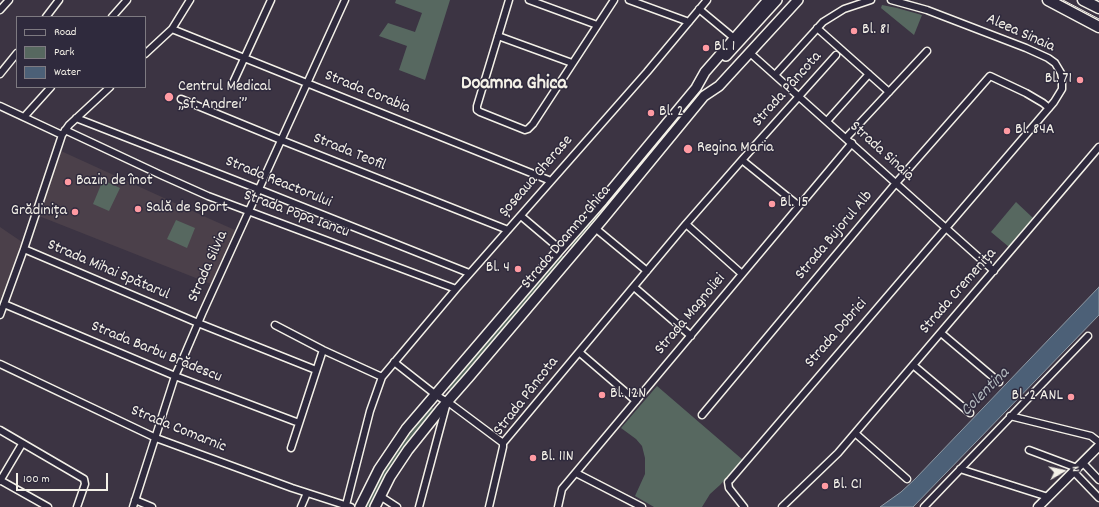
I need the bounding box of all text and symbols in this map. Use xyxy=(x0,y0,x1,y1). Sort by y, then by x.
street label: Aleea Sinaia xyxy=(983,10,1057,58)
legend xyxy=(16,16,146,88)
place label: Bl. 81 xyxy=(862,21,890,41)
text: Road xyxy=(54,24,76,41)
marker: Bl. 81 xyxy=(849,26,859,36)
place label: Bl. 1 xyxy=(714,38,735,58)
marker: Bl. 1 xyxy=(701,43,711,53)
text: Park xyxy=(54,44,74,61)
street label: Strada Pâncota xyxy=(749,48,827,132)
text: Water xyxy=(54,64,81,81)
street label: Strada Corabia xyxy=(321,67,413,119)
place label: Bl. 71 xyxy=(1045,70,1072,90)
district label: Doamna Ghica xyxy=(461,73,567,97)
marker: Bl. 71 xyxy=(1075,75,1085,85)
place label: Centrul Medical „Sf. Andrei” xyxy=(178,78,271,116)
marker: Centrul Medical „Sf. Andrei” xyxy=(163,91,175,103)
place label: Bl. 2 xyxy=(659,103,684,123)
marker: Bl. 2 xyxy=(646,108,656,118)
street label: Strada Sinaia xyxy=(845,118,917,186)
place label: Bl. 84A xyxy=(1015,121,1055,141)
marker: Bl. 84A xyxy=(1002,126,1012,136)
street label: Strada Teofil xyxy=(310,130,388,176)
street label: Șoseaua Gherase xyxy=(496,132,578,222)
place label: Regina Maria xyxy=(697,139,774,159)
marker: Regina Maria xyxy=(682,143,694,155)
street label: Strada Reactorului xyxy=(222,153,334,213)
place label: Bazin de înot xyxy=(76,172,153,192)
marker: Bazin de înot xyxy=(63,177,73,187)
street label: Strada Doamna Ghica xyxy=(518,182,616,294)
street label: Strada Popa Iancu xyxy=(240,187,352,243)
street label: Strada Bujorul Alb xyxy=(792,187,878,285)
place label: Bl. 15 xyxy=(780,194,809,214)
place label: Sală de Sport xyxy=(146,199,228,219)
marker: Bl. 15 xyxy=(767,199,777,209)
place label: Grădinița xyxy=(11,202,67,222)
marker: Sală de Sport xyxy=(133,204,143,214)
marker: Grădinița xyxy=(70,207,80,217)
street label: Strada Silvia xyxy=(185,228,233,306)
street label: Strada Mihai Spătarul xyxy=(44,237,172,305)
street label: Strada Cremenița xyxy=(916,245,1002,339)
place label: Bl. 4 xyxy=(486,259,510,279)
marker: Bl. 4 xyxy=(513,264,523,274)
street label: Strada Magnoliei xyxy=(651,270,731,360)
street label: Strada Dobrici xyxy=(802,295,872,373)
street label: Strada Barbu Brădescu xyxy=(88,318,224,388)
street label: Strada Pâncota xyxy=(490,354,564,440)
water label: Colentina xyxy=(957,364,1015,422)
place label: Bl. 12N xyxy=(610,385,646,405)
place label: Bl. 2 ANL xyxy=(1011,387,1063,407)
marker: Bl. 12N xyxy=(597,390,607,400)
marker: Bl. 2 ANL xyxy=(1066,392,1076,402)
street label: Strada Comarnic xyxy=(127,402,229,458)
place label: Bl. 11N xyxy=(541,448,574,468)
north arrow xyxy=(1043,451,1083,491)
marker: Bl. 11N xyxy=(528,453,538,463)
scale bar xyxy=(18,465,110,491)
text: N xyxy=(1067,465,1083,473)
text: 100 m xyxy=(23,471,50,488)
place label: Bl. C1 xyxy=(833,476,862,496)
marker: Bl. C1 xyxy=(820,481,830,491)

